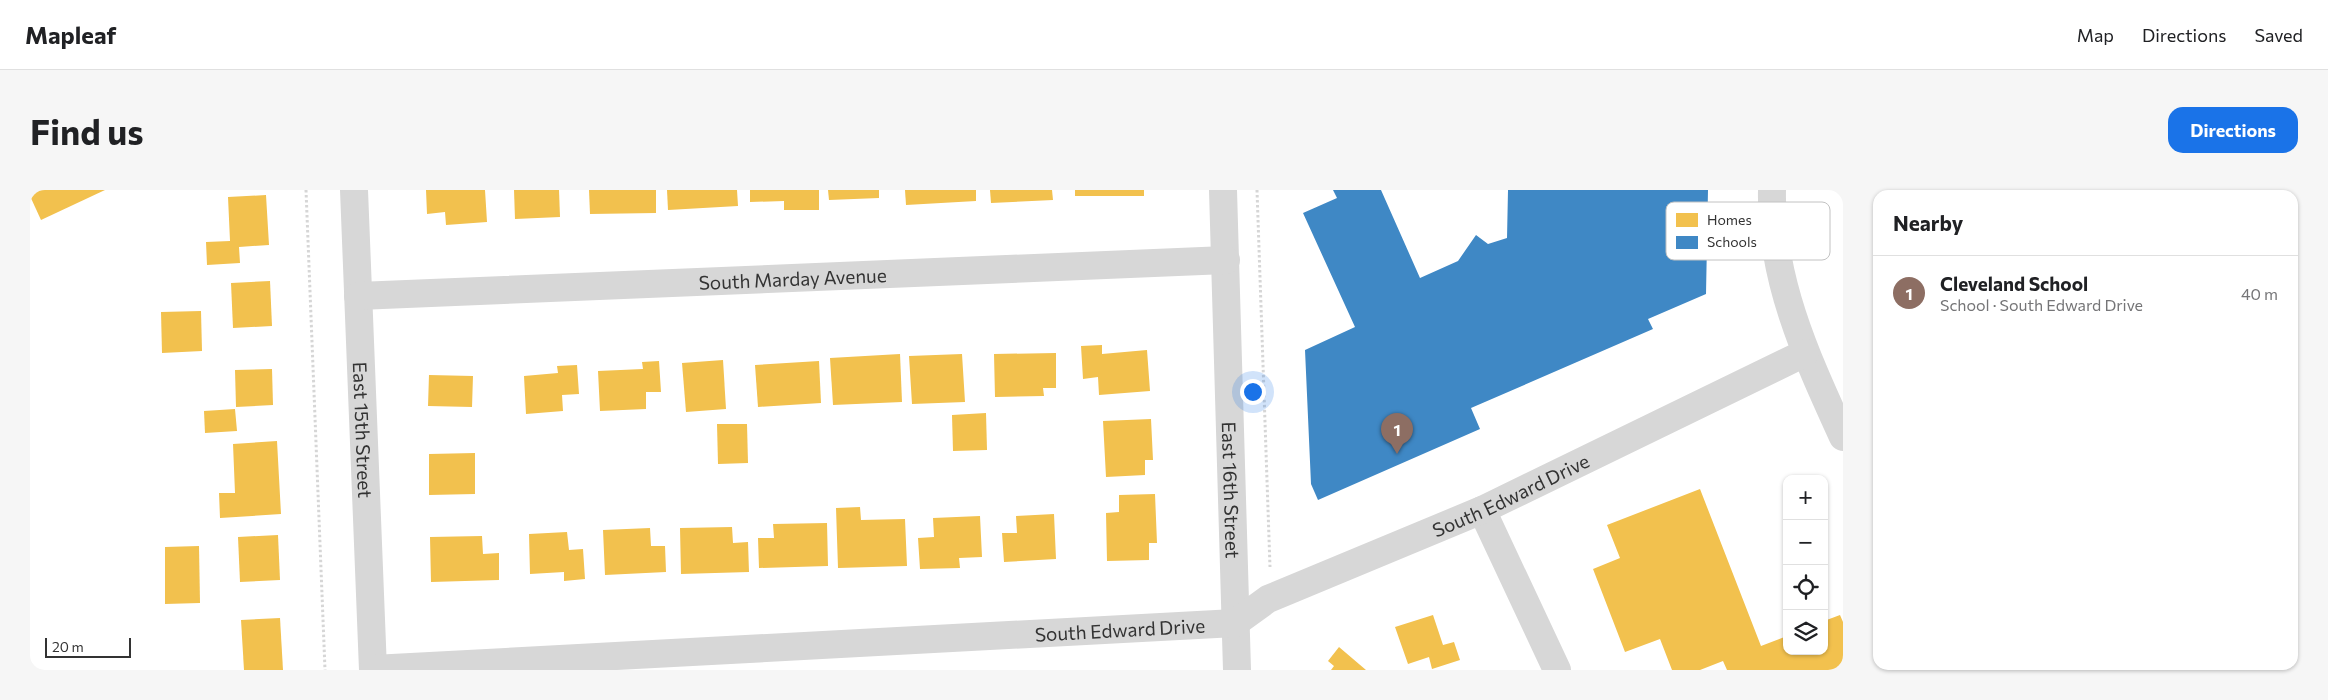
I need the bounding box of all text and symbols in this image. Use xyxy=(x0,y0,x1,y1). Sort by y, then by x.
text: Mapleaf xyxy=(25,20,116,49)
text: Map xyxy=(2077,24,2114,46)
text: Directions xyxy=(2142,24,2226,46)
text: Saved xyxy=(2254,24,2303,46)
button: Directions xyxy=(2168,107,2298,153)
text: Find us xyxy=(30,109,144,152)
legend xyxy=(1666,202,1830,260)
text: Nearby xyxy=(1893,210,1963,235)
text: Homes xyxy=(1707,211,1752,228)
text: Schools xyxy=(1707,233,1757,250)
street label: South Marday Avenue xyxy=(698,263,887,293)
text: Cleveland School xyxy=(1940,272,2088,295)
text: 1 xyxy=(1905,284,1913,303)
text: 40 m xyxy=(2241,284,2278,303)
text: School · South Edward Drive xyxy=(1940,295,2143,314)
street label: East 15th Street xyxy=(349,361,378,499)
your location xyxy=(1240,379,1266,405)
pin: 1 xyxy=(1381,413,1413,454)
street label: East 16th Street xyxy=(1218,421,1245,559)
street label: South Edward Drive xyxy=(1429,448,1593,541)
map controls xyxy=(1783,475,1828,655)
button: + xyxy=(1783,475,1828,520)
button: − xyxy=(1783,520,1828,565)
button: locate xyxy=(1783,565,1828,610)
button: layers xyxy=(1783,610,1828,655)
street label: South Edward Drive xyxy=(1034,613,1206,645)
scale bar xyxy=(45,635,131,658)
text: 20 m xyxy=(52,638,84,655)

